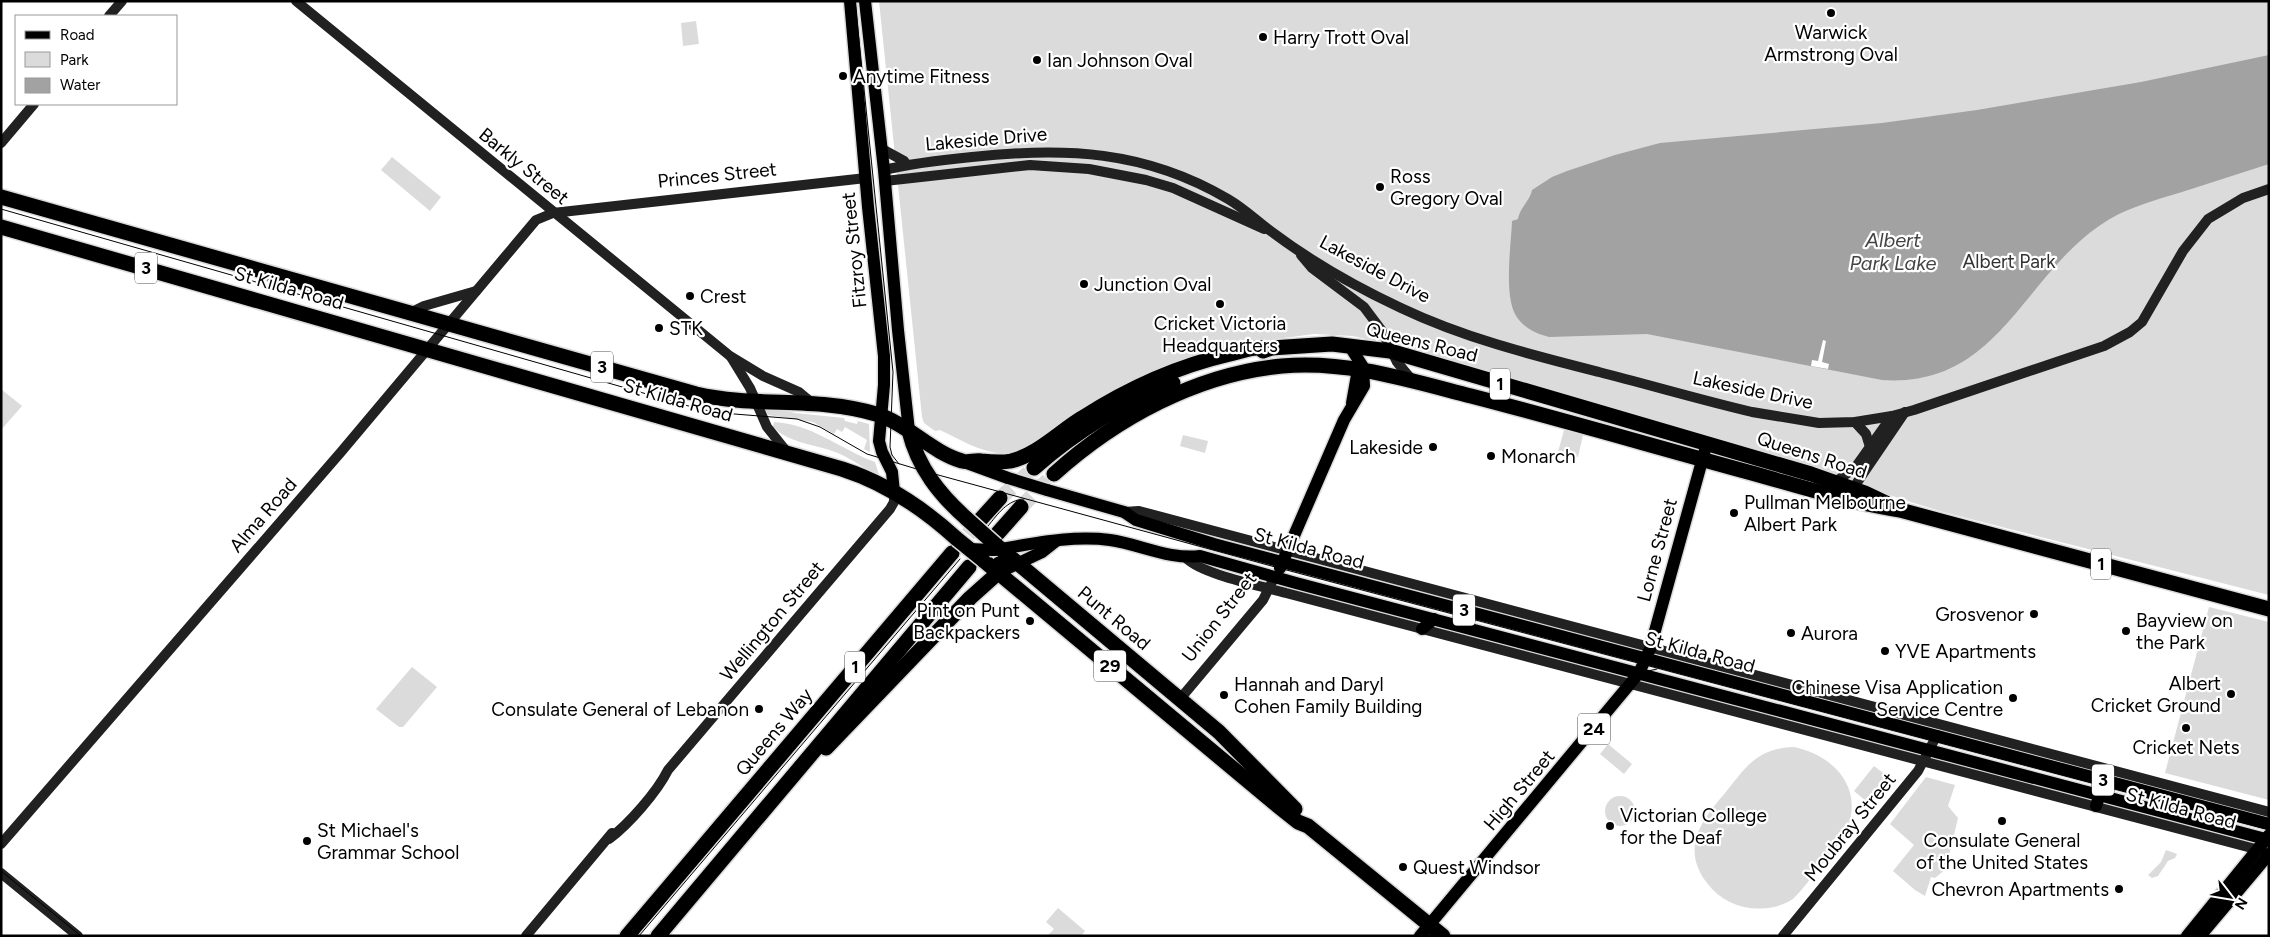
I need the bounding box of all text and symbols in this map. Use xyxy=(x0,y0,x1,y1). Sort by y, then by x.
marker: Warwick Armstrong Oval xyxy=(1825,7,1837,19)
legend xyxy=(15,15,178,105)
place label: Warwick Armstrong Oval xyxy=(1764,21,1898,66)
text: Road xyxy=(60,26,95,44)
place label: Harry Trott Oval xyxy=(1273,26,1409,49)
marker: Harry Trott Oval xyxy=(1257,31,1269,43)
place label: Ian Johnson Oval xyxy=(1047,49,1193,72)
text: Park xyxy=(60,51,89,69)
marker: Ian Johnson Oval xyxy=(1031,54,1043,66)
place label: Anytime Fitness xyxy=(853,65,990,88)
marker: Anytime Fitness xyxy=(837,70,849,82)
text: Water xyxy=(60,76,100,94)
street label: Lakeside Drive xyxy=(924,122,1048,156)
street label: Barkly Street xyxy=(474,123,574,209)
street label: Princes Street xyxy=(656,157,778,193)
place label: Ross Gregory Oval xyxy=(1390,165,1503,210)
marker: Ross Gregory Oval xyxy=(1374,181,1386,193)
street label: Fitzroy Street xyxy=(836,191,872,309)
water label: Albert Park Lake xyxy=(1849,228,1937,275)
street label: Lakeside Drive xyxy=(1316,230,1434,308)
park label: Albert Park xyxy=(1963,250,2056,273)
road number: 3 xyxy=(135,252,157,284)
street label: St Kilda Road xyxy=(232,261,346,315)
place label: Junction Oval xyxy=(1094,273,1211,296)
marker: Junction Oval xyxy=(1078,278,1090,290)
place label: Crest xyxy=(700,285,747,308)
marker: Crest xyxy=(684,290,696,302)
marker: Cricket Victoria Headquarters xyxy=(1214,298,1226,310)
place label: Cricket Victoria Headquarters xyxy=(1154,312,1286,357)
place label: STK xyxy=(669,317,703,340)
street label: Queens Road xyxy=(1364,317,1480,367)
marker: STK xyxy=(653,322,665,334)
road number: 3 xyxy=(591,352,613,382)
street label: Lakeside Drive xyxy=(1691,366,1815,414)
road number: 1 xyxy=(1490,368,1510,399)
street label: St Kilda Road xyxy=(621,373,735,427)
street label: Queens Road xyxy=(1754,426,1870,484)
place label: Lakeside xyxy=(1349,436,1423,459)
marker: Lakeside xyxy=(1427,441,1439,453)
place label: Monarch xyxy=(1501,445,1576,468)
marker: Monarch xyxy=(1485,450,1497,462)
street label: Alma Road xyxy=(224,473,302,557)
place label: Pullman Melbourne Albert Park xyxy=(1744,491,1906,536)
street label: Lorne Street xyxy=(1632,496,1682,604)
marker: Pullman Melbourne Albert Park xyxy=(1728,507,1740,519)
street label: St Kilda Road xyxy=(1251,522,1367,574)
road number: 1 xyxy=(2091,548,2111,580)
street label: Wellington Street xyxy=(715,557,829,685)
street label: Union Street xyxy=(1177,567,1261,667)
street label: Punt Road xyxy=(1073,581,1155,655)
road number: 3 xyxy=(1453,594,1475,626)
place label: Pint on Punt Backpackers xyxy=(913,599,1020,644)
place label: Grosvenor xyxy=(1935,603,2025,626)
marker: Grosvenor xyxy=(2028,608,2040,620)
place label: Bayview on the Park xyxy=(2136,609,2233,654)
marker: Pint on Punt Backpackers xyxy=(1024,615,1036,627)
place label: Aurora xyxy=(1801,622,1858,645)
marker: Bayview on the Park xyxy=(2120,625,2132,637)
street label: St Kilda Road xyxy=(1642,626,1758,678)
marker: Aurora xyxy=(1785,627,1797,639)
place label: YVE Apartments xyxy=(1895,640,2036,663)
marker: YVE Apartments xyxy=(1879,645,1891,657)
road number: 29 xyxy=(1094,650,1126,681)
road number: 1 xyxy=(845,652,865,682)
place label: Albert Cricket Ground xyxy=(2091,672,2221,717)
place label: Hannah and Daryl Cohen Family Building xyxy=(1234,673,1422,718)
place label: Chinese Visa Application Service Centre xyxy=(1791,676,2003,721)
street label: Queens Way xyxy=(731,683,817,781)
marker: Albert Cricket Ground xyxy=(2225,688,2237,700)
marker: Hannah and Daryl Cohen Family Building xyxy=(1218,689,1230,701)
marker: Chinese Visa Application Service Centre xyxy=(2007,692,2019,704)
place label: Consulate General of Lebanon xyxy=(491,698,749,721)
marker: Consulate General of Lebanon xyxy=(753,703,765,715)
road number: 24 xyxy=(1578,714,1610,744)
marker: Cricket Nets xyxy=(2180,722,2192,734)
place label: Cricket Nets xyxy=(2132,736,2240,759)
street label: High Street xyxy=(1479,745,1559,835)
road number: 3 xyxy=(2092,764,2114,796)
street label: Moubray Street xyxy=(1799,768,1901,886)
street label: St Kilda Road xyxy=(2123,782,2239,834)
place label: Victorian College for the Deaf xyxy=(1620,804,1767,849)
marker: Consulate General of the United States xyxy=(1996,815,2008,827)
place label: St Michael's Grammar School xyxy=(317,819,459,864)
marker: Victorian College for the Deaf xyxy=(1604,820,1616,832)
place label: Consulate General of the United States xyxy=(1916,829,2088,874)
marker: St Michael's Grammar School xyxy=(301,835,313,847)
place label: Quest Windsor xyxy=(1413,856,1541,879)
marker: Quest Windsor xyxy=(1397,861,1409,873)
north arrow xyxy=(2205,872,2255,922)
place label: Chevron Apartments xyxy=(1931,878,2109,901)
marker: Chevron Apartments xyxy=(2113,883,2125,895)
text: N xyxy=(2231,894,2251,912)

